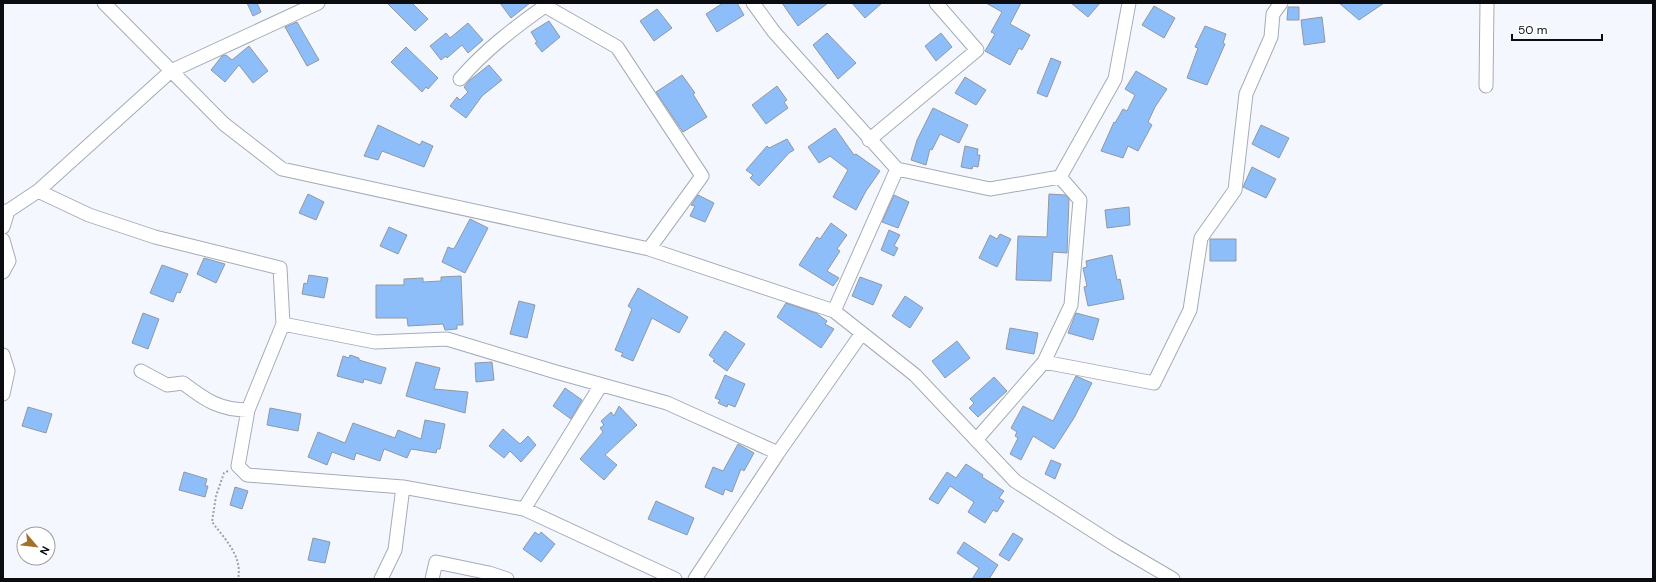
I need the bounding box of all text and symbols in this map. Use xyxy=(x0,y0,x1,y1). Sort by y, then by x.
scale bar xyxy=(1512,16,1602,42)
text: 50 m xyxy=(1518,22,1547,38)
north arrow xyxy=(16,526,56,566)
text: N xyxy=(37,544,53,558)

